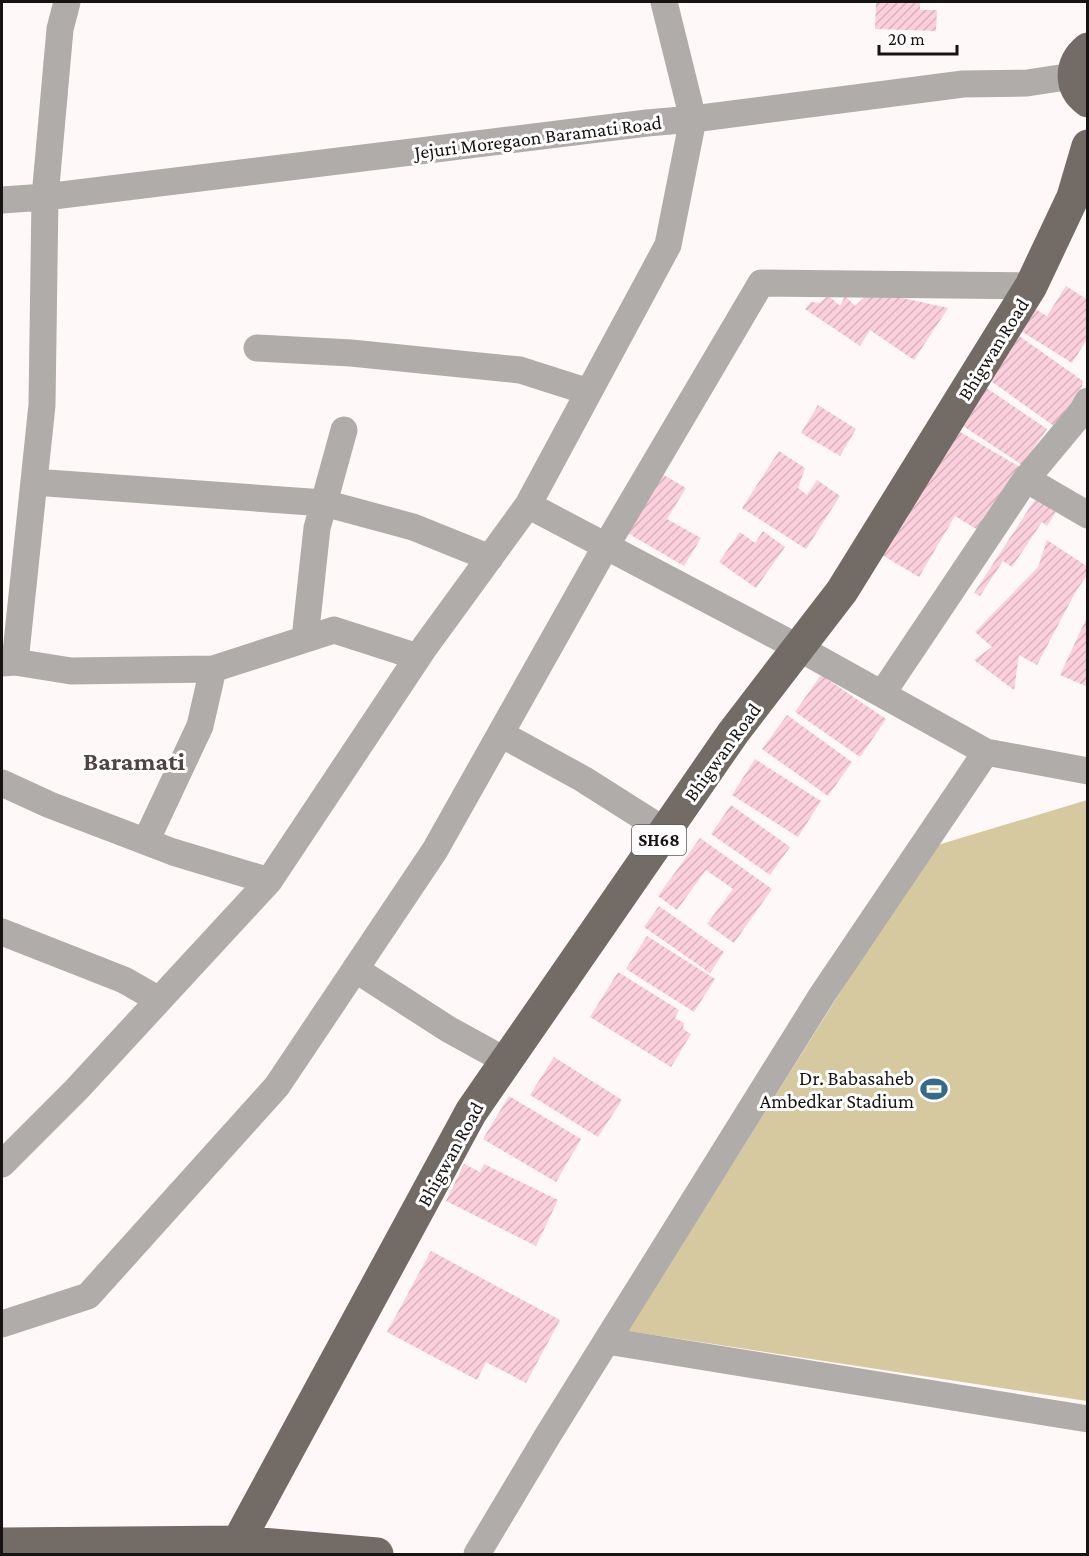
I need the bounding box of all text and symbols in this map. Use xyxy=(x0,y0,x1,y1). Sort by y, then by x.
scale bar xyxy=(879,18,957,56)
text: 20 m xyxy=(888,29,925,49)
street label: Jejuri Moregaon Baramati Road xyxy=(411,111,664,164)
street label: Bhigwan Road xyxy=(953,294,1034,404)
street label: Bhigwan Road xyxy=(679,698,766,806)
district label: Baramati xyxy=(83,747,186,776)
road number: SH68 xyxy=(632,825,686,855)
place label: Dr. Babasaheb Ambedkar Stadium xyxy=(760,1067,914,1112)
sports icon: Dr. Babasaheb Ambedkar Stadium xyxy=(919,1074,949,1104)
street label: Bhigwan Road xyxy=(412,1098,489,1210)

